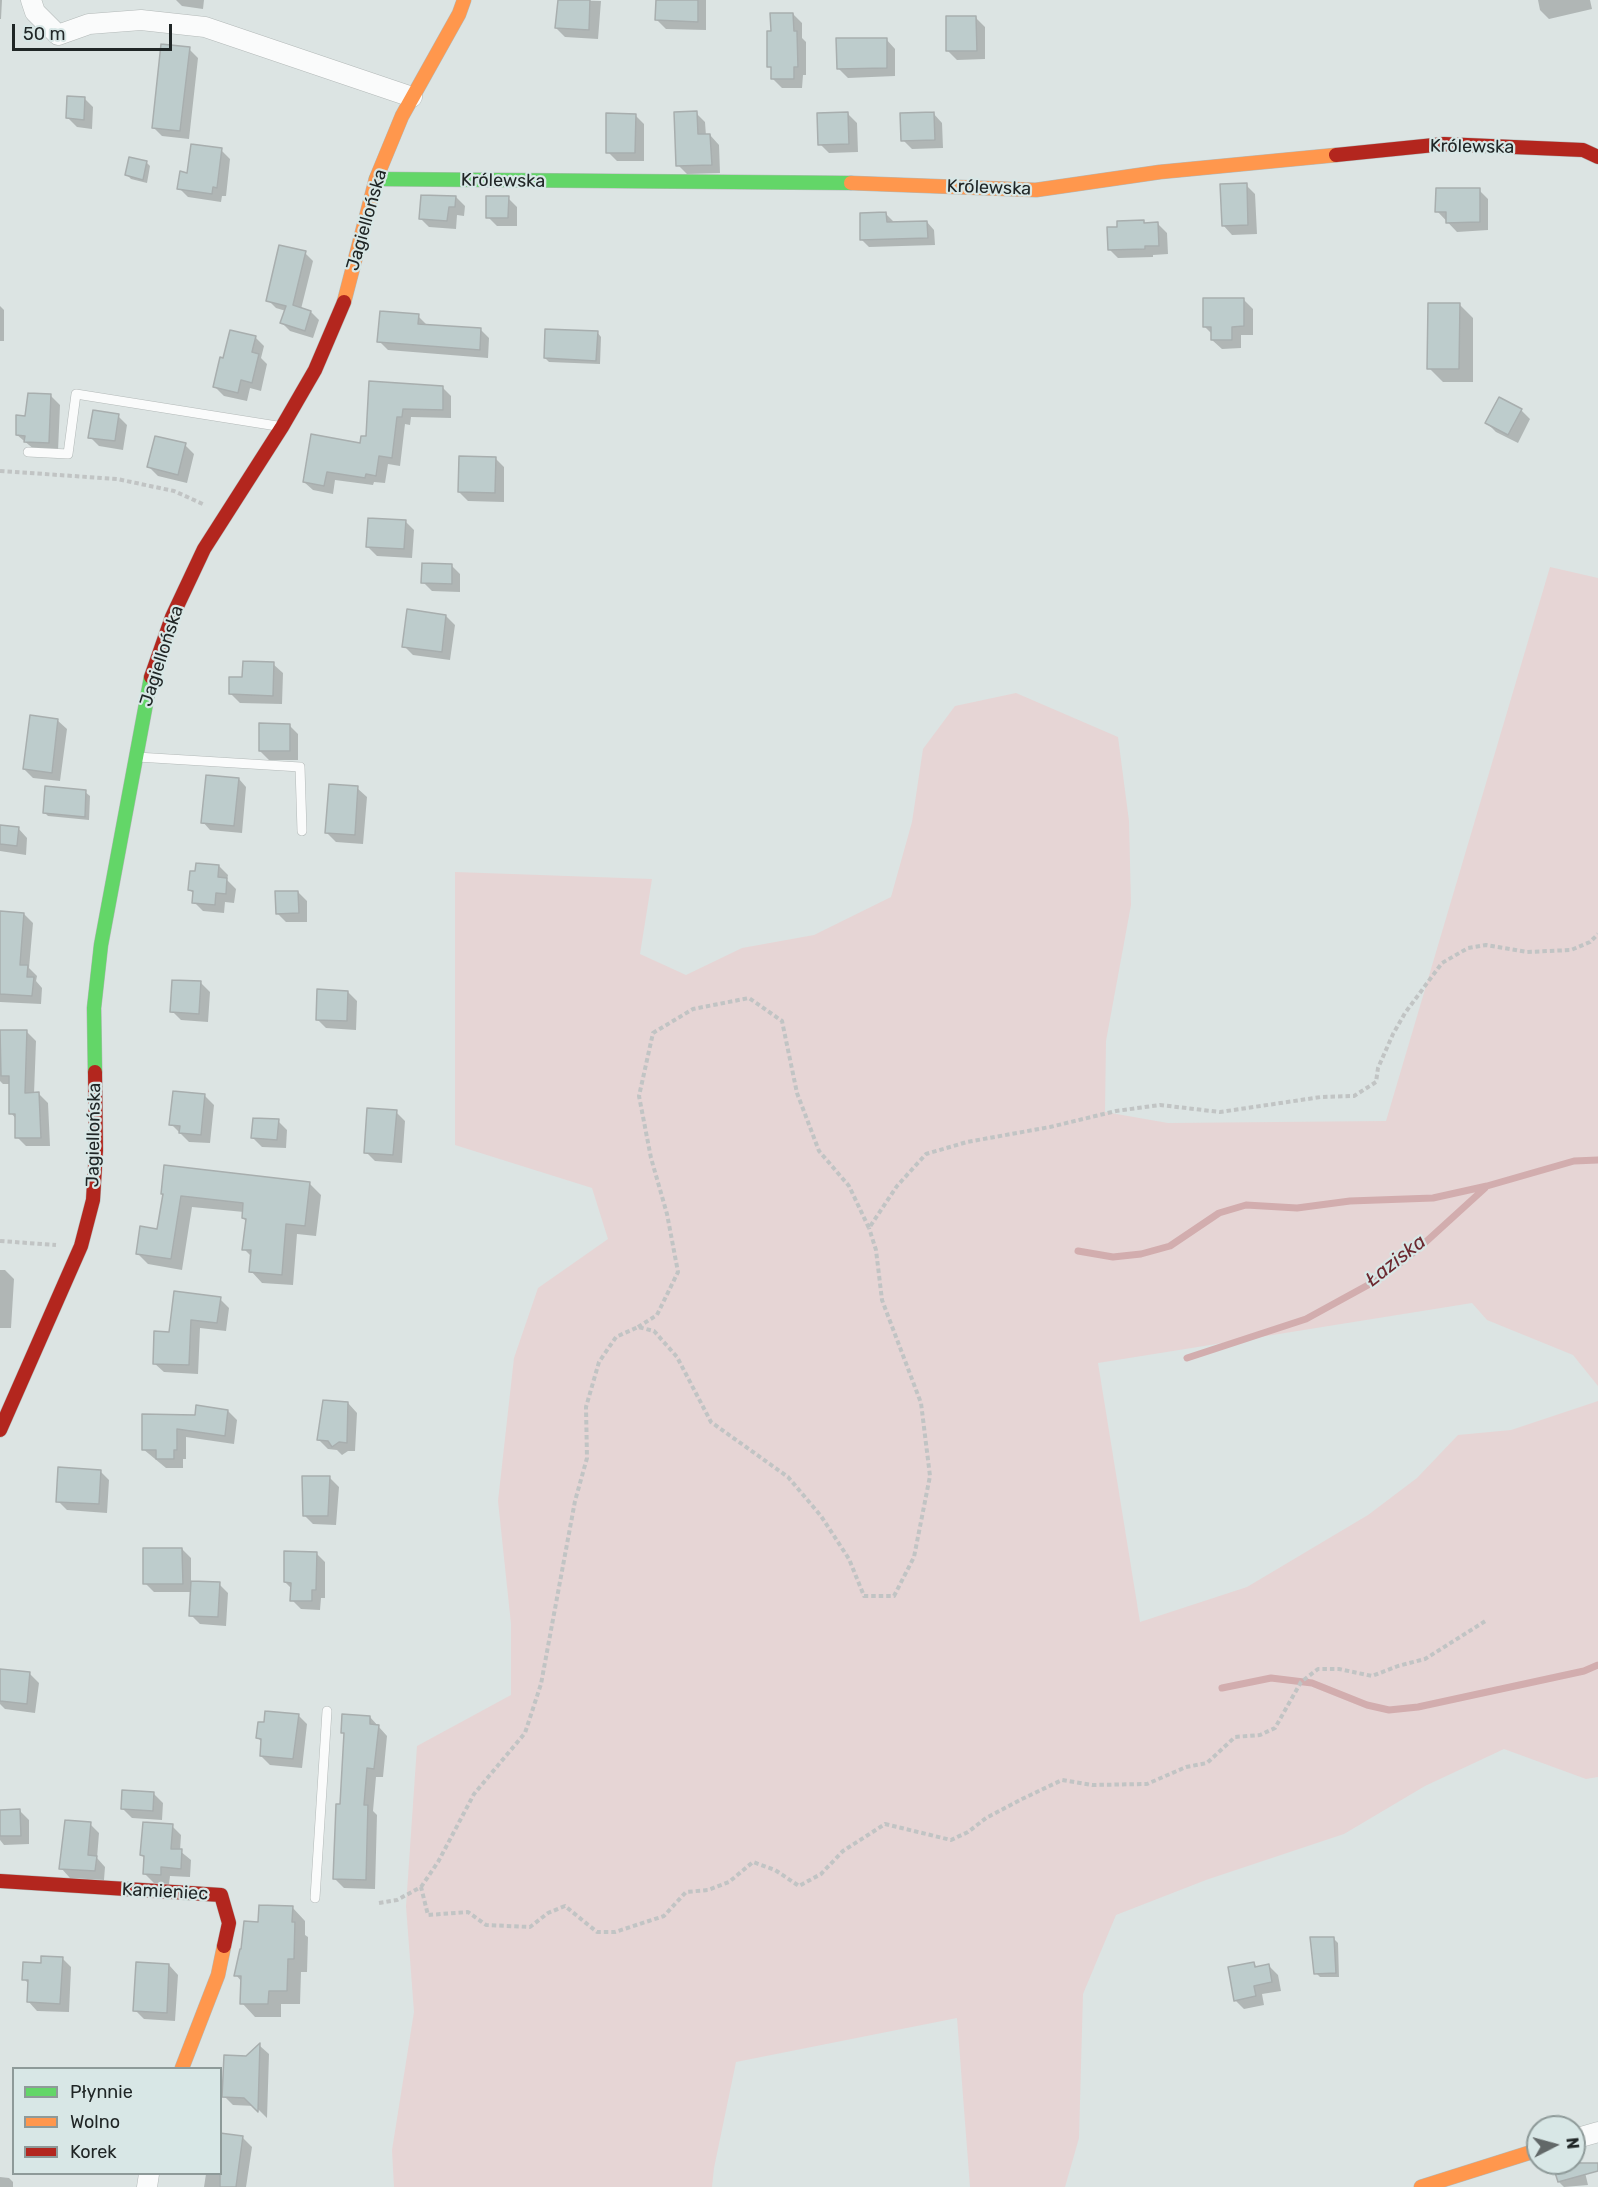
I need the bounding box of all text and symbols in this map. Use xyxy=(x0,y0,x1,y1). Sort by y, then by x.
scale bar xyxy=(15,12,176,50)
text: 50 m xyxy=(23,23,66,45)
street label: Królewska xyxy=(1430,135,1514,159)
street label: Jagiellońska xyxy=(342,167,392,273)
street label: Królewska xyxy=(461,169,545,193)
street label: Królewska xyxy=(946,176,1032,200)
street label: Jagiellońska xyxy=(136,603,188,709)
street label: Jagiellońska xyxy=(82,1082,106,1188)
water label: Łaziska xyxy=(1361,1230,1431,1292)
street label: Kamieniec xyxy=(121,1879,209,1905)
legend xyxy=(12,2067,222,2175)
text: Płynnie xyxy=(70,2081,133,2103)
text: Wolno xyxy=(70,2111,120,2133)
north arrow xyxy=(1526,2115,1586,2175)
text: N xyxy=(1562,2137,1582,2150)
text: Korek xyxy=(70,2141,117,2163)

